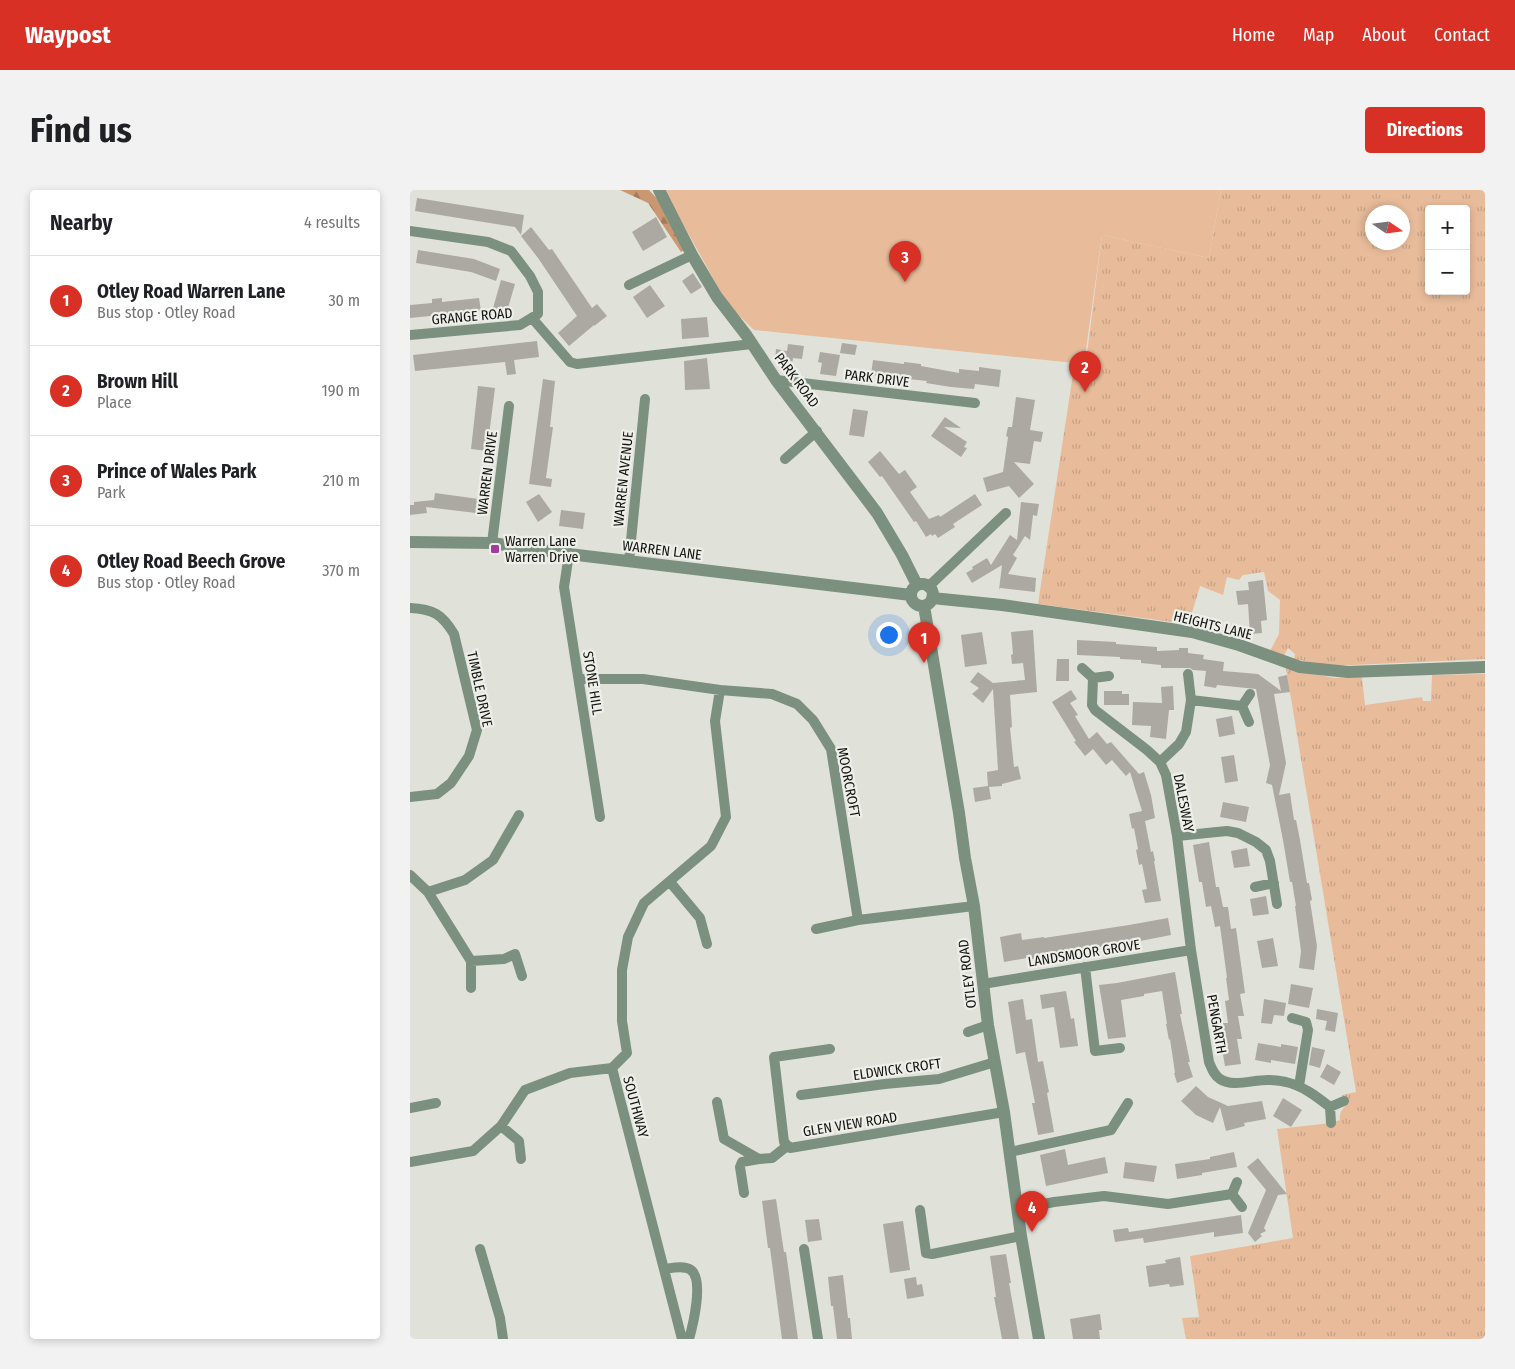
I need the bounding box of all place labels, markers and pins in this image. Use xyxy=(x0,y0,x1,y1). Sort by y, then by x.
pin: 3 xyxy=(889,241,921,282)
pin: 2 xyxy=(1069,351,1101,392)
place label: Warren Lane Warren Drive xyxy=(505,533,579,566)
marker: Warren Lane Warren Drive xyxy=(489,543,501,555)
pin: 1 xyxy=(908,622,940,663)
pin: 4 xyxy=(1016,1191,1048,1232)

